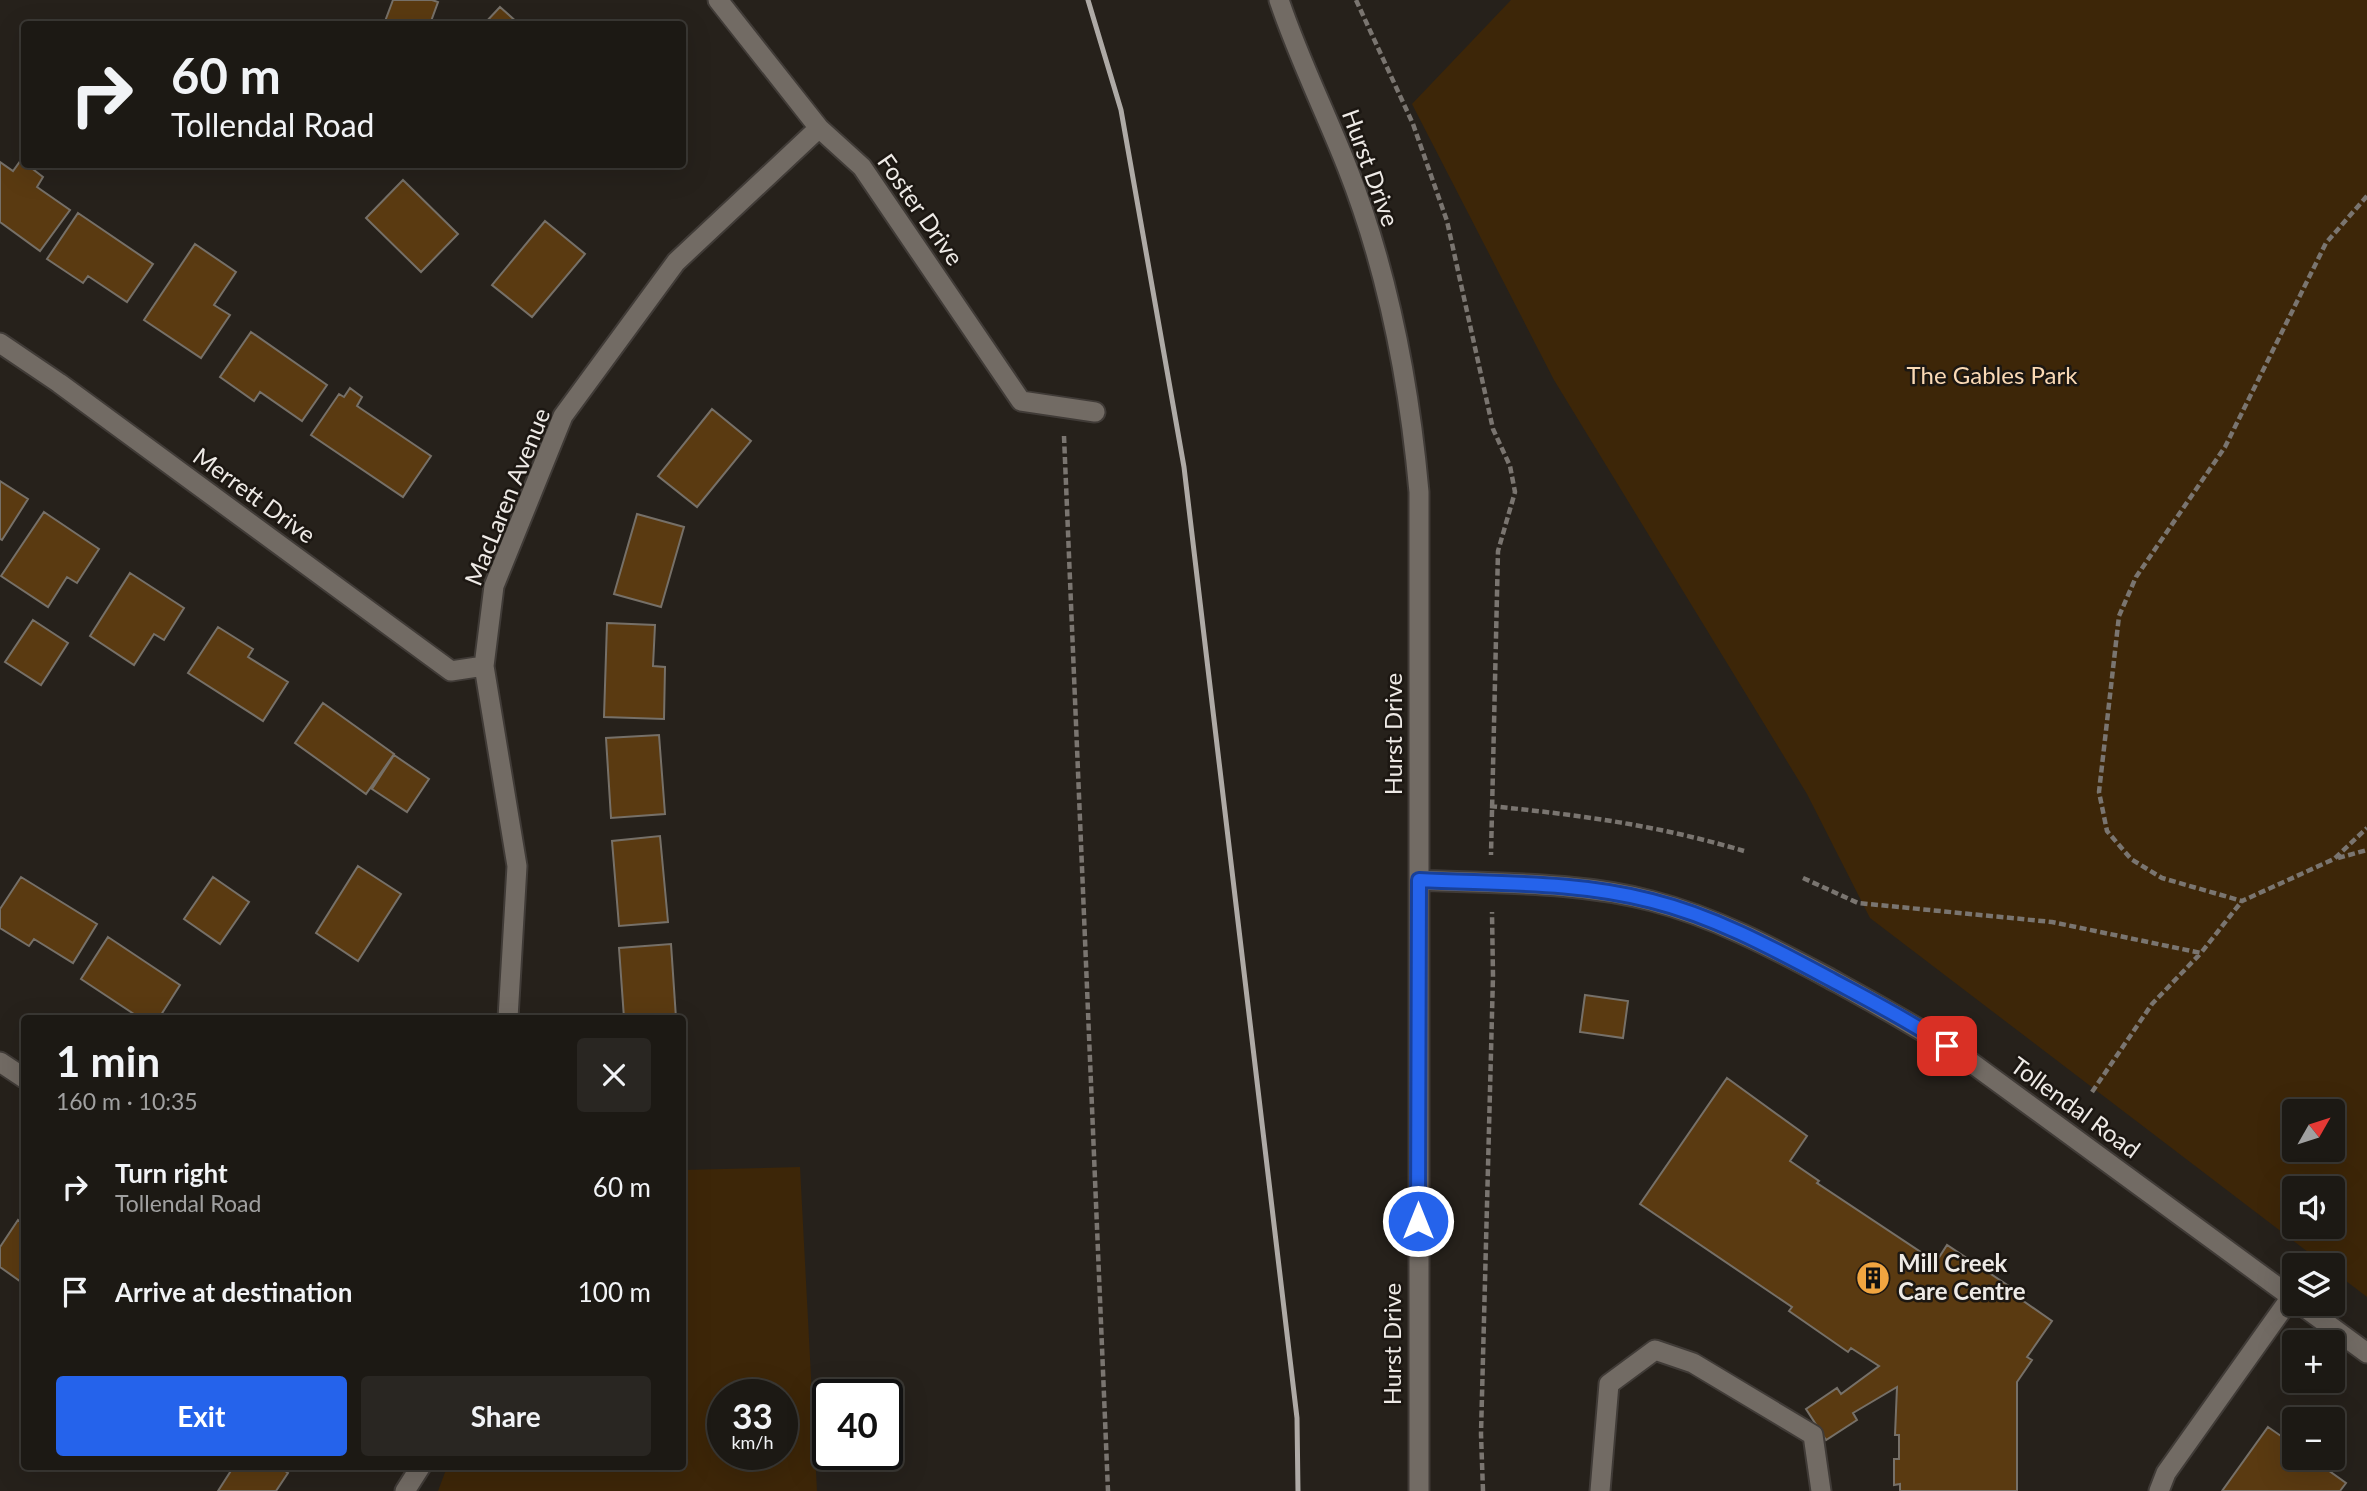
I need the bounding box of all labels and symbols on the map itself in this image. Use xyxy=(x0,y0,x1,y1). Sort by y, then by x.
street label: Hurst Drive xyxy=(1337,105,1406,230)
street label: Foster Drive xyxy=(872,148,970,270)
park label: The Gables Park xyxy=(1907,360,2078,389)
street label: MacLaren Avenue xyxy=(458,404,555,589)
street label: Merrett Drive xyxy=(188,441,322,549)
street label: Hurst Drive xyxy=(1378,673,1407,795)
pin xyxy=(1917,1016,1977,1076)
street label: Tollendal Road xyxy=(2006,1050,2146,1163)
north arrow xyxy=(2282,1099,2345,1162)
position arrow xyxy=(1381,1184,1455,1258)
place label: Mill Creek Care Centre xyxy=(1898,1248,2026,1305)
building icon: Mill Creek Care Centre xyxy=(1854,1259,1892,1297)
street label: Hurst Drive xyxy=(1377,1283,1406,1405)
speed limit sign: 40 xyxy=(812,1379,903,1470)

